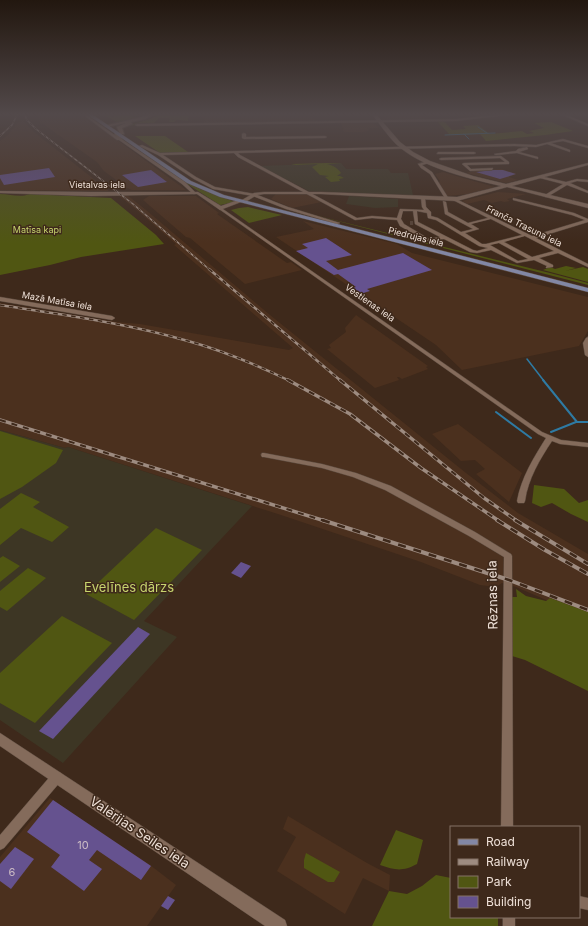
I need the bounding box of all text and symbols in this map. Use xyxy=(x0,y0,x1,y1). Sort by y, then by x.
street label: Vietalvas iela xyxy=(69,179,125,190)
street label: Franča Trasuna iela xyxy=(485,202,564,249)
park label: Matīsa kapi xyxy=(13,224,61,235)
street label: Piedrujas iela xyxy=(387,224,445,249)
street label: Vestienas iela xyxy=(343,281,397,324)
street label: Mazā Matīsa iela xyxy=(21,289,93,312)
street label: Rēznas iela xyxy=(483,560,501,630)
park label: Evelīnes dārzs xyxy=(84,579,174,595)
street label: Valērijas Seiles iela xyxy=(87,793,193,871)
legend xyxy=(450,826,580,918)
text: Road xyxy=(486,834,515,849)
house number: 10 xyxy=(77,838,89,852)
text: Railway xyxy=(486,854,530,869)
house number: 6 xyxy=(9,865,16,879)
text: Park xyxy=(486,874,512,889)
text: Building xyxy=(486,894,531,909)

